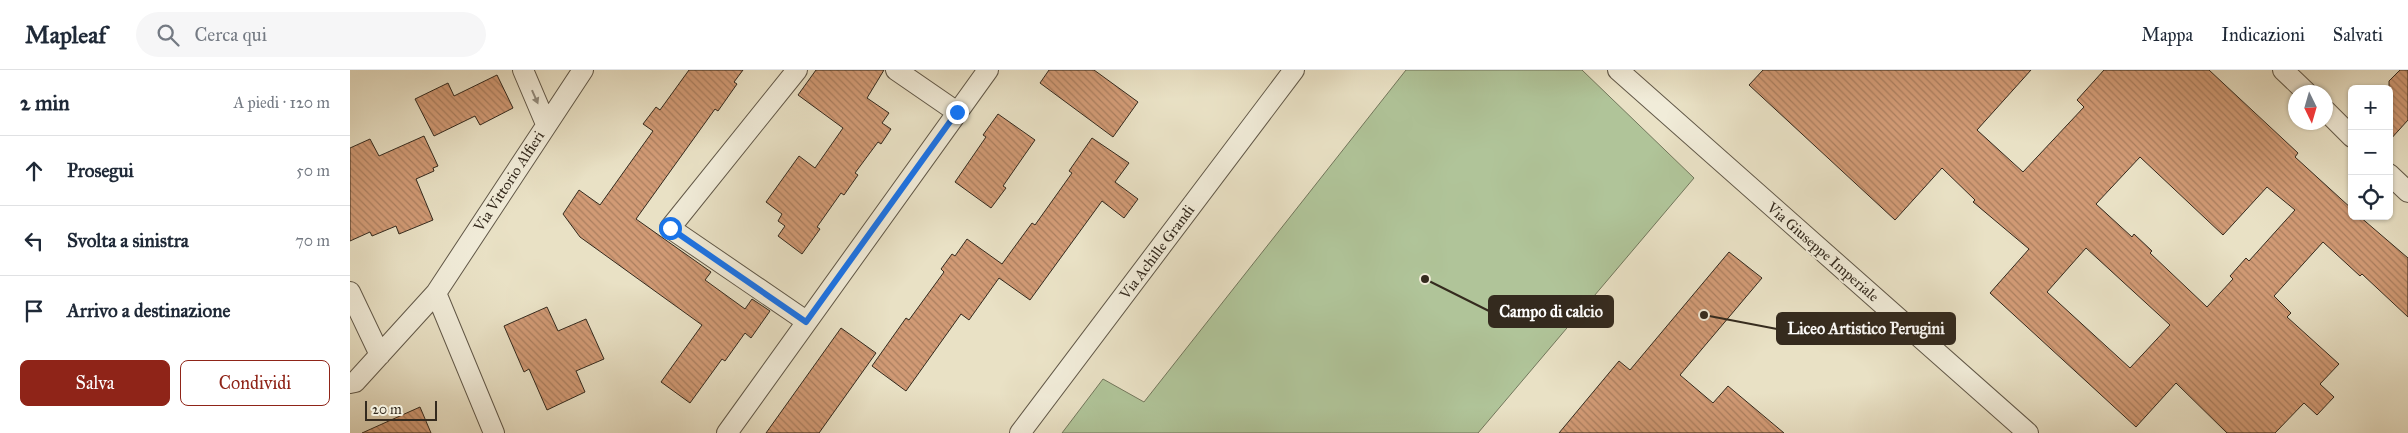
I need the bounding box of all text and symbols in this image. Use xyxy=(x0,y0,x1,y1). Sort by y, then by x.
search box xyxy=(136,12,486,57)
text: Mapleaf xyxy=(25,20,106,50)
icon: search xyxy=(154,21,182,49)
text: Cerca qui xyxy=(194,23,267,46)
text: Mappa xyxy=(2141,24,2193,46)
text: Indicazioni xyxy=(2221,24,2305,46)
text: Salvati xyxy=(2333,24,2383,46)
north arrow xyxy=(2288,85,2333,130)
map controls xyxy=(2348,85,2393,220)
button: + xyxy=(2348,85,2393,130)
text: 2 min xyxy=(20,90,70,116)
one-way arrow xyxy=(531,90,539,104)
text: A piedi · 120 m xyxy=(234,93,330,112)
route end xyxy=(946,101,969,124)
street label: Via Vittorio Alfieri xyxy=(469,127,548,235)
button: − xyxy=(2348,130,2393,175)
icon: ahead xyxy=(20,157,48,185)
text: Prosegui xyxy=(67,159,134,182)
text: 50 m xyxy=(296,161,330,180)
button: locate xyxy=(2348,175,2393,220)
street label: Via Giuseppe Imperiale xyxy=(1763,198,1883,306)
street label: Via Achille Grandi xyxy=(1115,201,1198,303)
route start xyxy=(659,217,682,240)
icon: left xyxy=(20,227,48,255)
text: Svolta a sinistra xyxy=(67,229,189,252)
text: 70 m xyxy=(295,231,330,250)
callout: Campo di calcio xyxy=(1489,296,1613,327)
icon: arrive xyxy=(20,297,48,325)
text: Arrivo a destinazione xyxy=(67,299,230,322)
text: Campo di calcio xyxy=(1499,302,1603,322)
callout: Liceo Artistico Perugini xyxy=(1777,313,1955,344)
text: Liceo Artistico Perugini xyxy=(1787,319,1945,339)
button: Salva xyxy=(20,360,170,406)
button: Condividi xyxy=(180,360,330,406)
scale bar xyxy=(365,398,438,421)
text: 20 m xyxy=(372,401,402,418)

